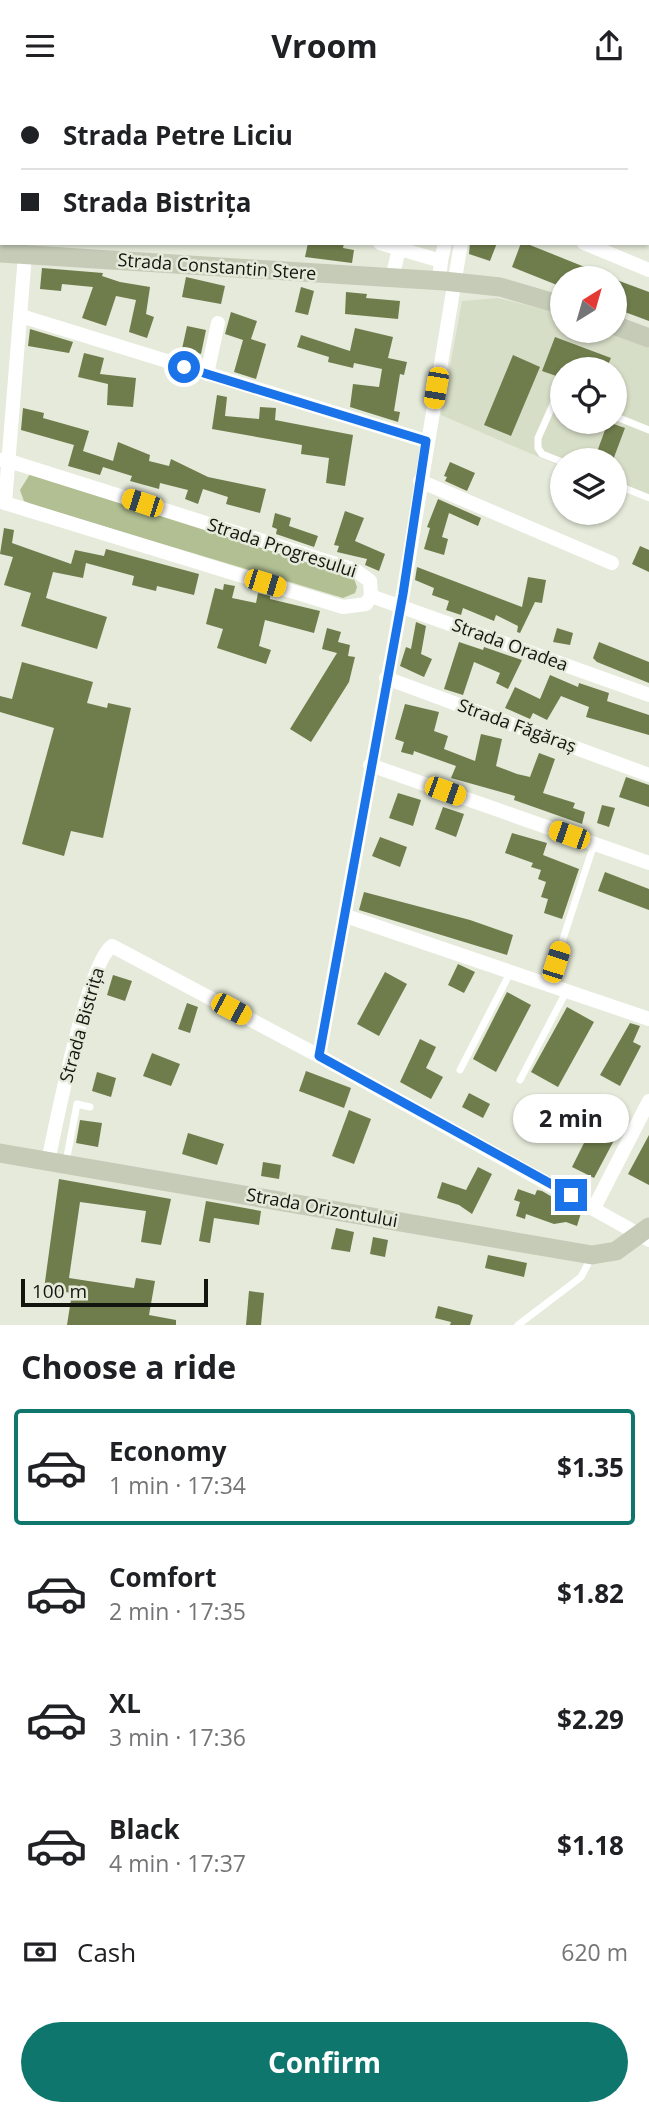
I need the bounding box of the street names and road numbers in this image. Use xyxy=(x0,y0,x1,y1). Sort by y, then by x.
street label: Strada Constantin Stere xyxy=(117,247,317,285)
street label: Strada Progresului xyxy=(205,512,360,582)
street label: Strada Oradea xyxy=(449,612,572,676)
street label: Strada Făgăraș xyxy=(455,693,580,758)
street label: Strada Bistrița xyxy=(53,964,109,1085)
street label: Strada Orizontului xyxy=(245,1182,400,1232)

